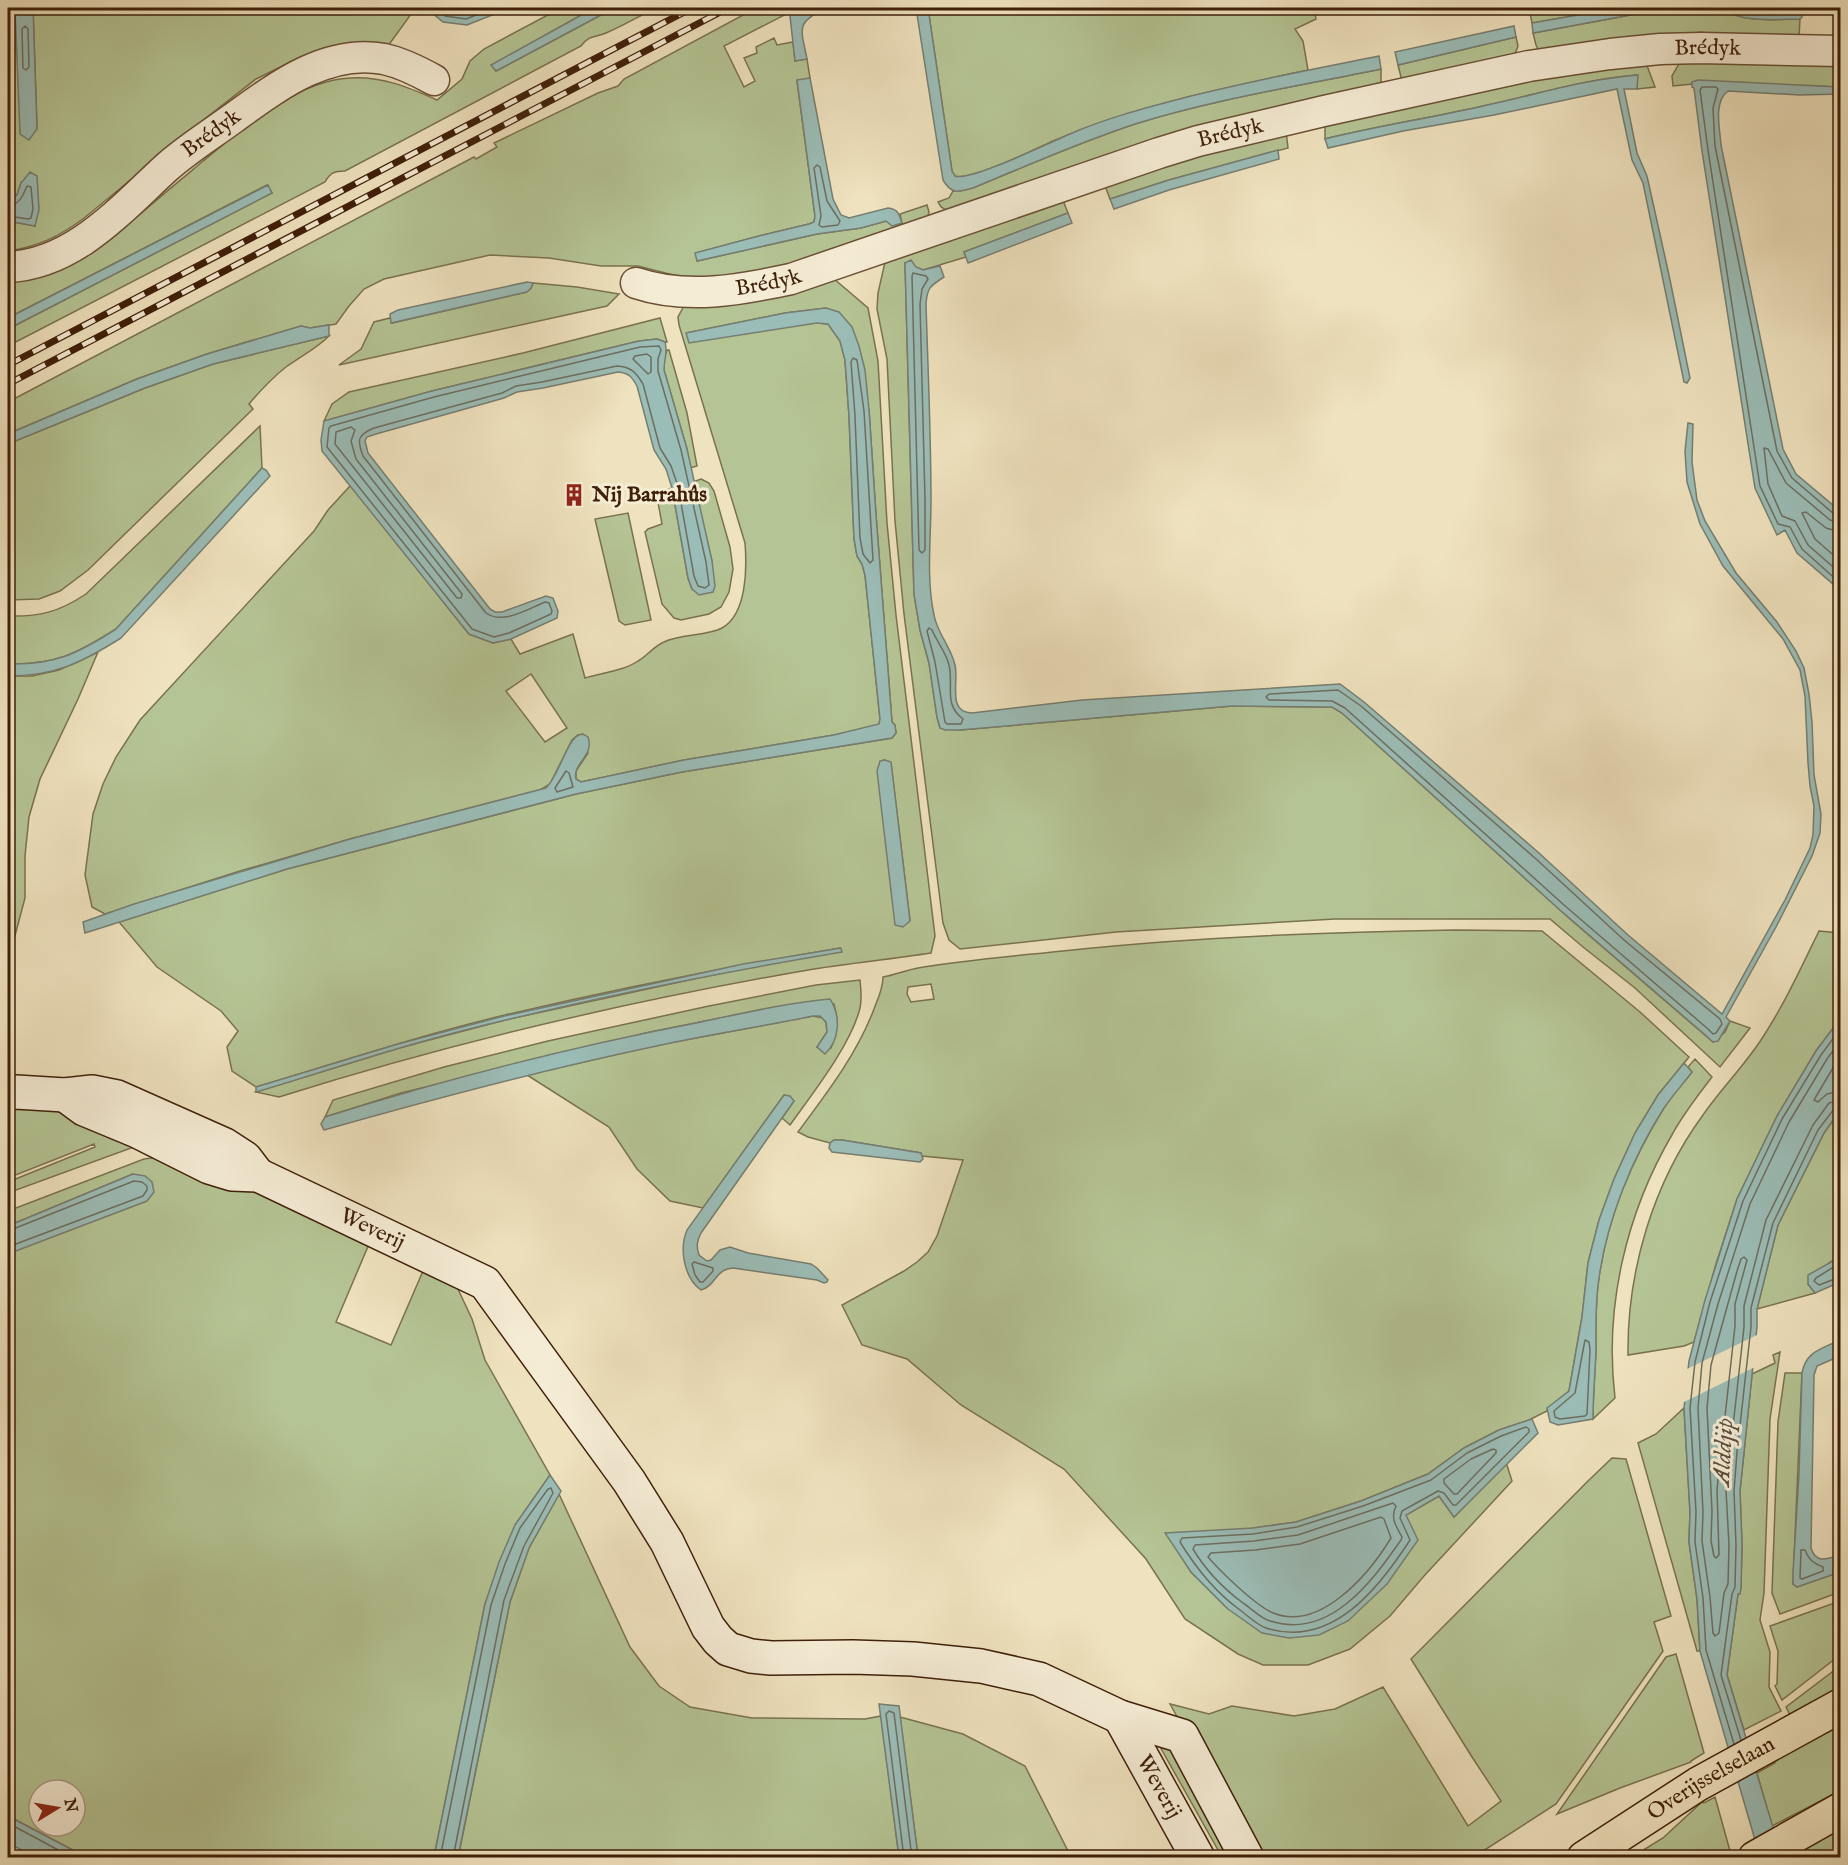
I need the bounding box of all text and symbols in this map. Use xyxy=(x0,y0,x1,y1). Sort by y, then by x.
street label: Brédyk xyxy=(1674,34,1742,63)
street label: Brédyk xyxy=(176,103,247,164)
street label: Brédyk xyxy=(1195,112,1266,155)
street label: Brédyk xyxy=(734,262,806,303)
place label: Nij Barrahûs xyxy=(591,481,707,509)
building icon: Nij Barrahûs xyxy=(561,482,587,508)
street label: Weverij xyxy=(335,1202,409,1257)
water label: Alddjip xyxy=(1707,1417,1741,1490)
street label: Overijsselselaan xyxy=(1642,1730,1780,1827)
street label: Weverij xyxy=(1130,1750,1188,1824)
north arrow xyxy=(27,1778,87,1838)
text: N xyxy=(58,1796,81,1814)

